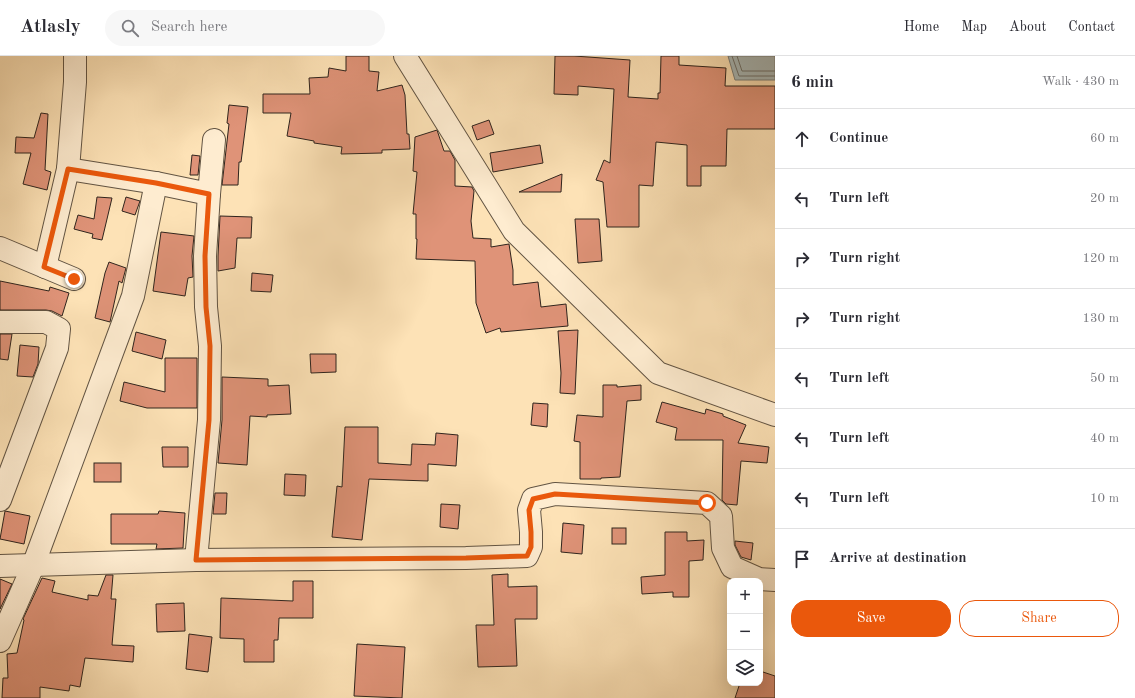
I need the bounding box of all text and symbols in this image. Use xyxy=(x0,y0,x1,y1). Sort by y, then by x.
search box xyxy=(105,10,385,46)
icon: search xyxy=(119,17,141,39)
text: Atlasly xyxy=(20,18,81,37)
text: Search here xyxy=(151,20,228,35)
text: Home xyxy=(904,20,939,34)
text: Map xyxy=(961,20,987,34)
text: About xyxy=(1009,20,1046,34)
text: Contact xyxy=(1068,20,1115,34)
text: 6 min xyxy=(791,74,834,91)
text: Walk · 430 m xyxy=(1042,75,1119,88)
icon: ahead xyxy=(791,128,813,150)
text: Continue xyxy=(829,131,888,146)
text: 60 m xyxy=(1090,132,1119,145)
icon: left xyxy=(791,188,813,210)
text: Turn left xyxy=(829,191,889,206)
text: 20 m xyxy=(1090,192,1119,205)
icon: right xyxy=(791,248,813,270)
text: Turn right xyxy=(829,251,900,266)
text: 120 m xyxy=(1082,252,1119,265)
route end xyxy=(65,270,83,288)
icon: right xyxy=(791,308,813,330)
text: Turn right xyxy=(829,311,900,326)
text: 130 m xyxy=(1082,312,1119,325)
icon: left xyxy=(791,368,813,390)
text: Turn left xyxy=(829,371,889,386)
text: 50 m xyxy=(1090,372,1119,385)
icon: left xyxy=(791,428,813,450)
text: Turn left xyxy=(829,431,889,446)
text: 40 m xyxy=(1090,432,1119,445)
icon: left xyxy=(791,488,813,510)
text: Turn left xyxy=(829,491,889,506)
text: 10 m xyxy=(1090,492,1119,505)
route start xyxy=(698,494,716,512)
icon: arrive xyxy=(791,548,813,570)
text: Arrive at destination xyxy=(829,551,967,566)
map controls xyxy=(727,578,763,686)
button: + xyxy=(727,578,763,614)
button: Save xyxy=(791,600,951,637)
button: Share xyxy=(959,600,1119,637)
button: − xyxy=(727,614,763,650)
button: layers xyxy=(727,650,763,686)

